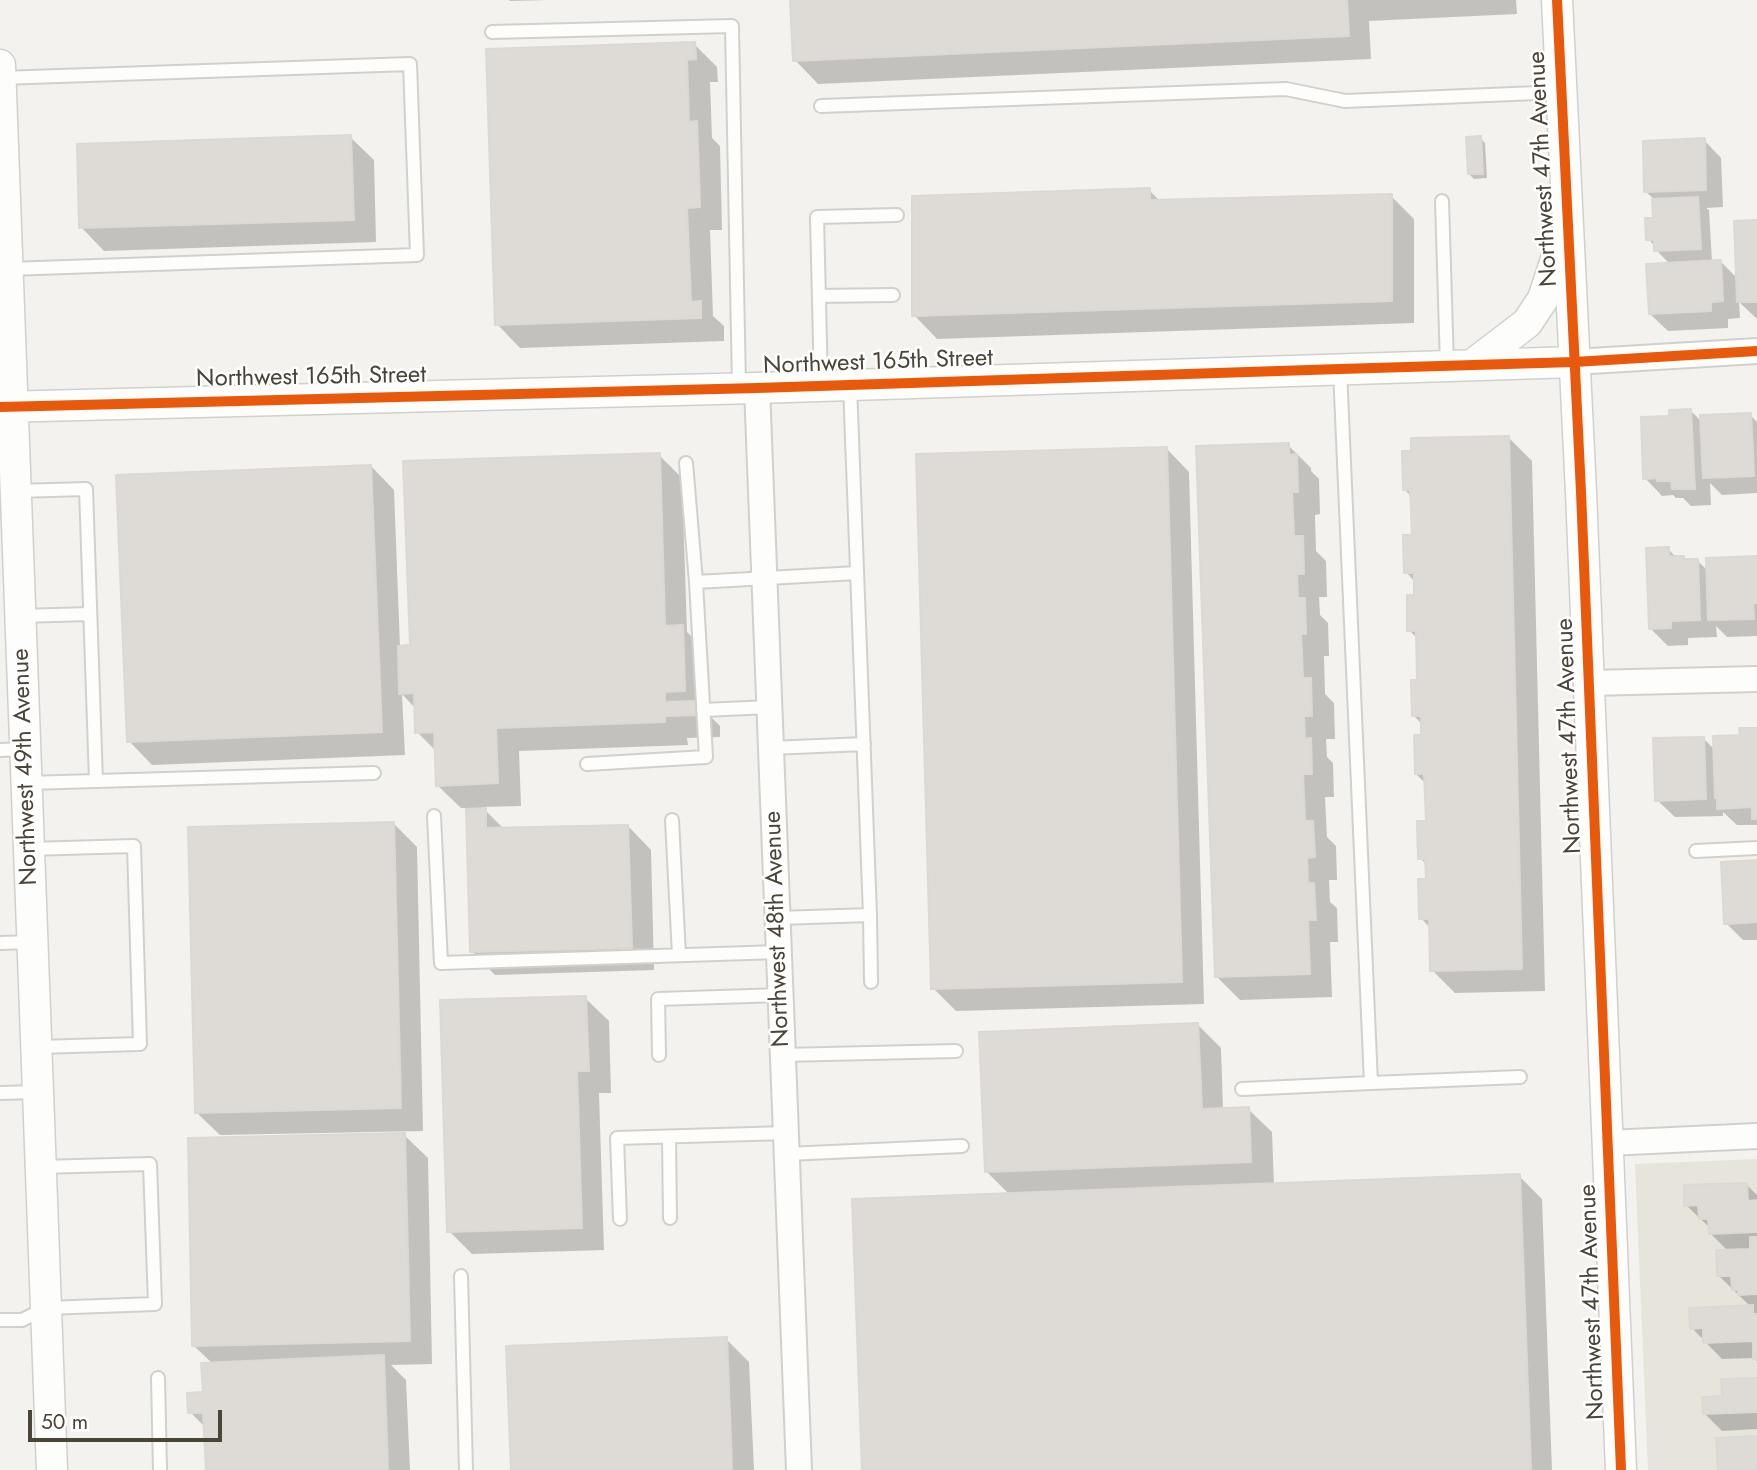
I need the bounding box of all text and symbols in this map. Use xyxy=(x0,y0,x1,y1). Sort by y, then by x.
street label: Northwest 47th Avenue xyxy=(1523,50,1565,288)
street label: Northwest 165th Street xyxy=(763,345,993,381)
street label: Northwest 165th Street xyxy=(196,362,426,394)
street label: Northwest 47th Avenue xyxy=(1551,618,1589,854)
street label: Northwest 49th Avenue xyxy=(7,648,45,886)
street label: Northwest 48th Avenue xyxy=(759,810,797,1048)
street label: Northwest 47th Avenue xyxy=(1574,1184,1612,1420)
scale bar xyxy=(32,1396,226,1440)
text: 50 m xyxy=(41,1407,88,1437)

